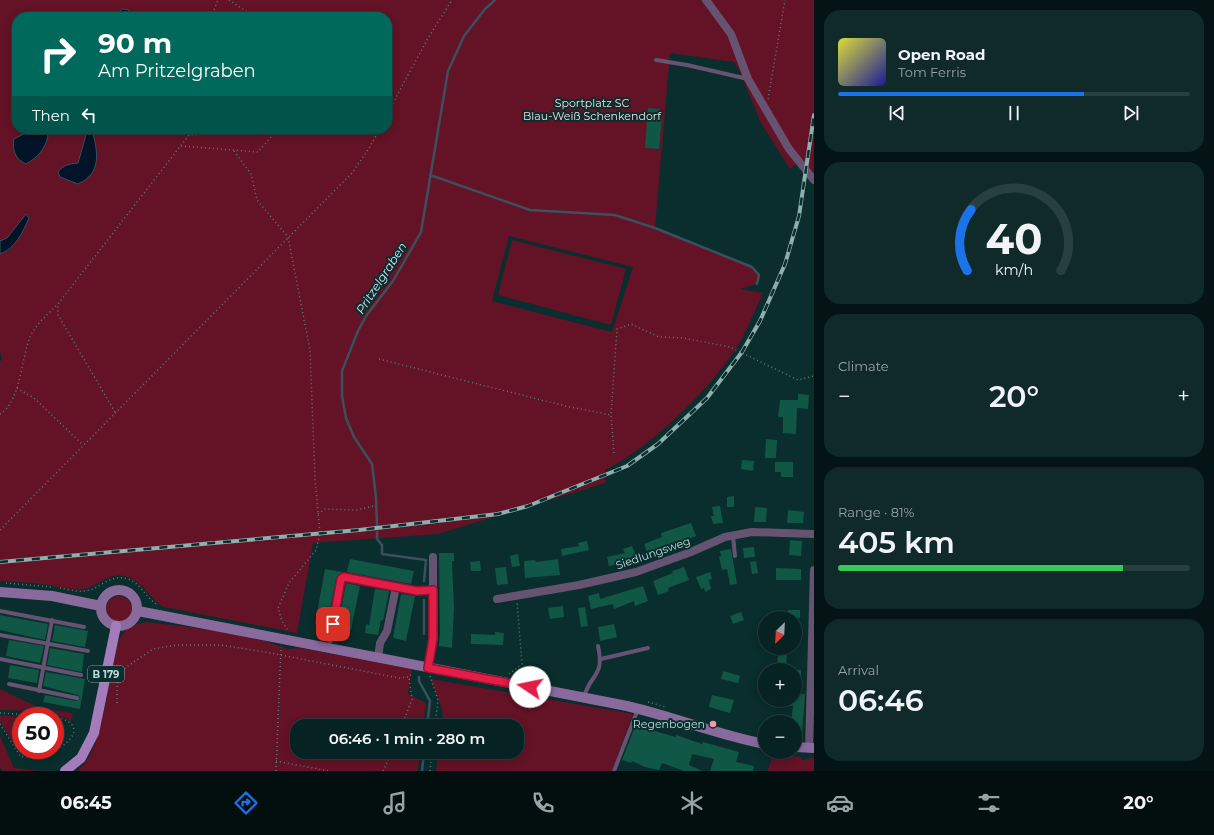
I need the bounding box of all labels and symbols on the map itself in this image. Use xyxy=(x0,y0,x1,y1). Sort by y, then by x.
park label: Sportplatz SC Blau-Weiß Schenkendorf xyxy=(523,96,662,123)
water label: Pritzelgraben xyxy=(352,239,410,317)
street label: Siedlungsweg xyxy=(614,534,692,572)
pin xyxy=(316,607,350,641)
north arrow xyxy=(758,611,802,655)
road number: B 179 xyxy=(88,666,124,682)
position arrow xyxy=(509,666,551,708)
speed limit sign: 50 xyxy=(12,707,64,759)
place label: Regenbogen xyxy=(633,717,705,731)
marker: Regenbogen xyxy=(708,719,718,729)

